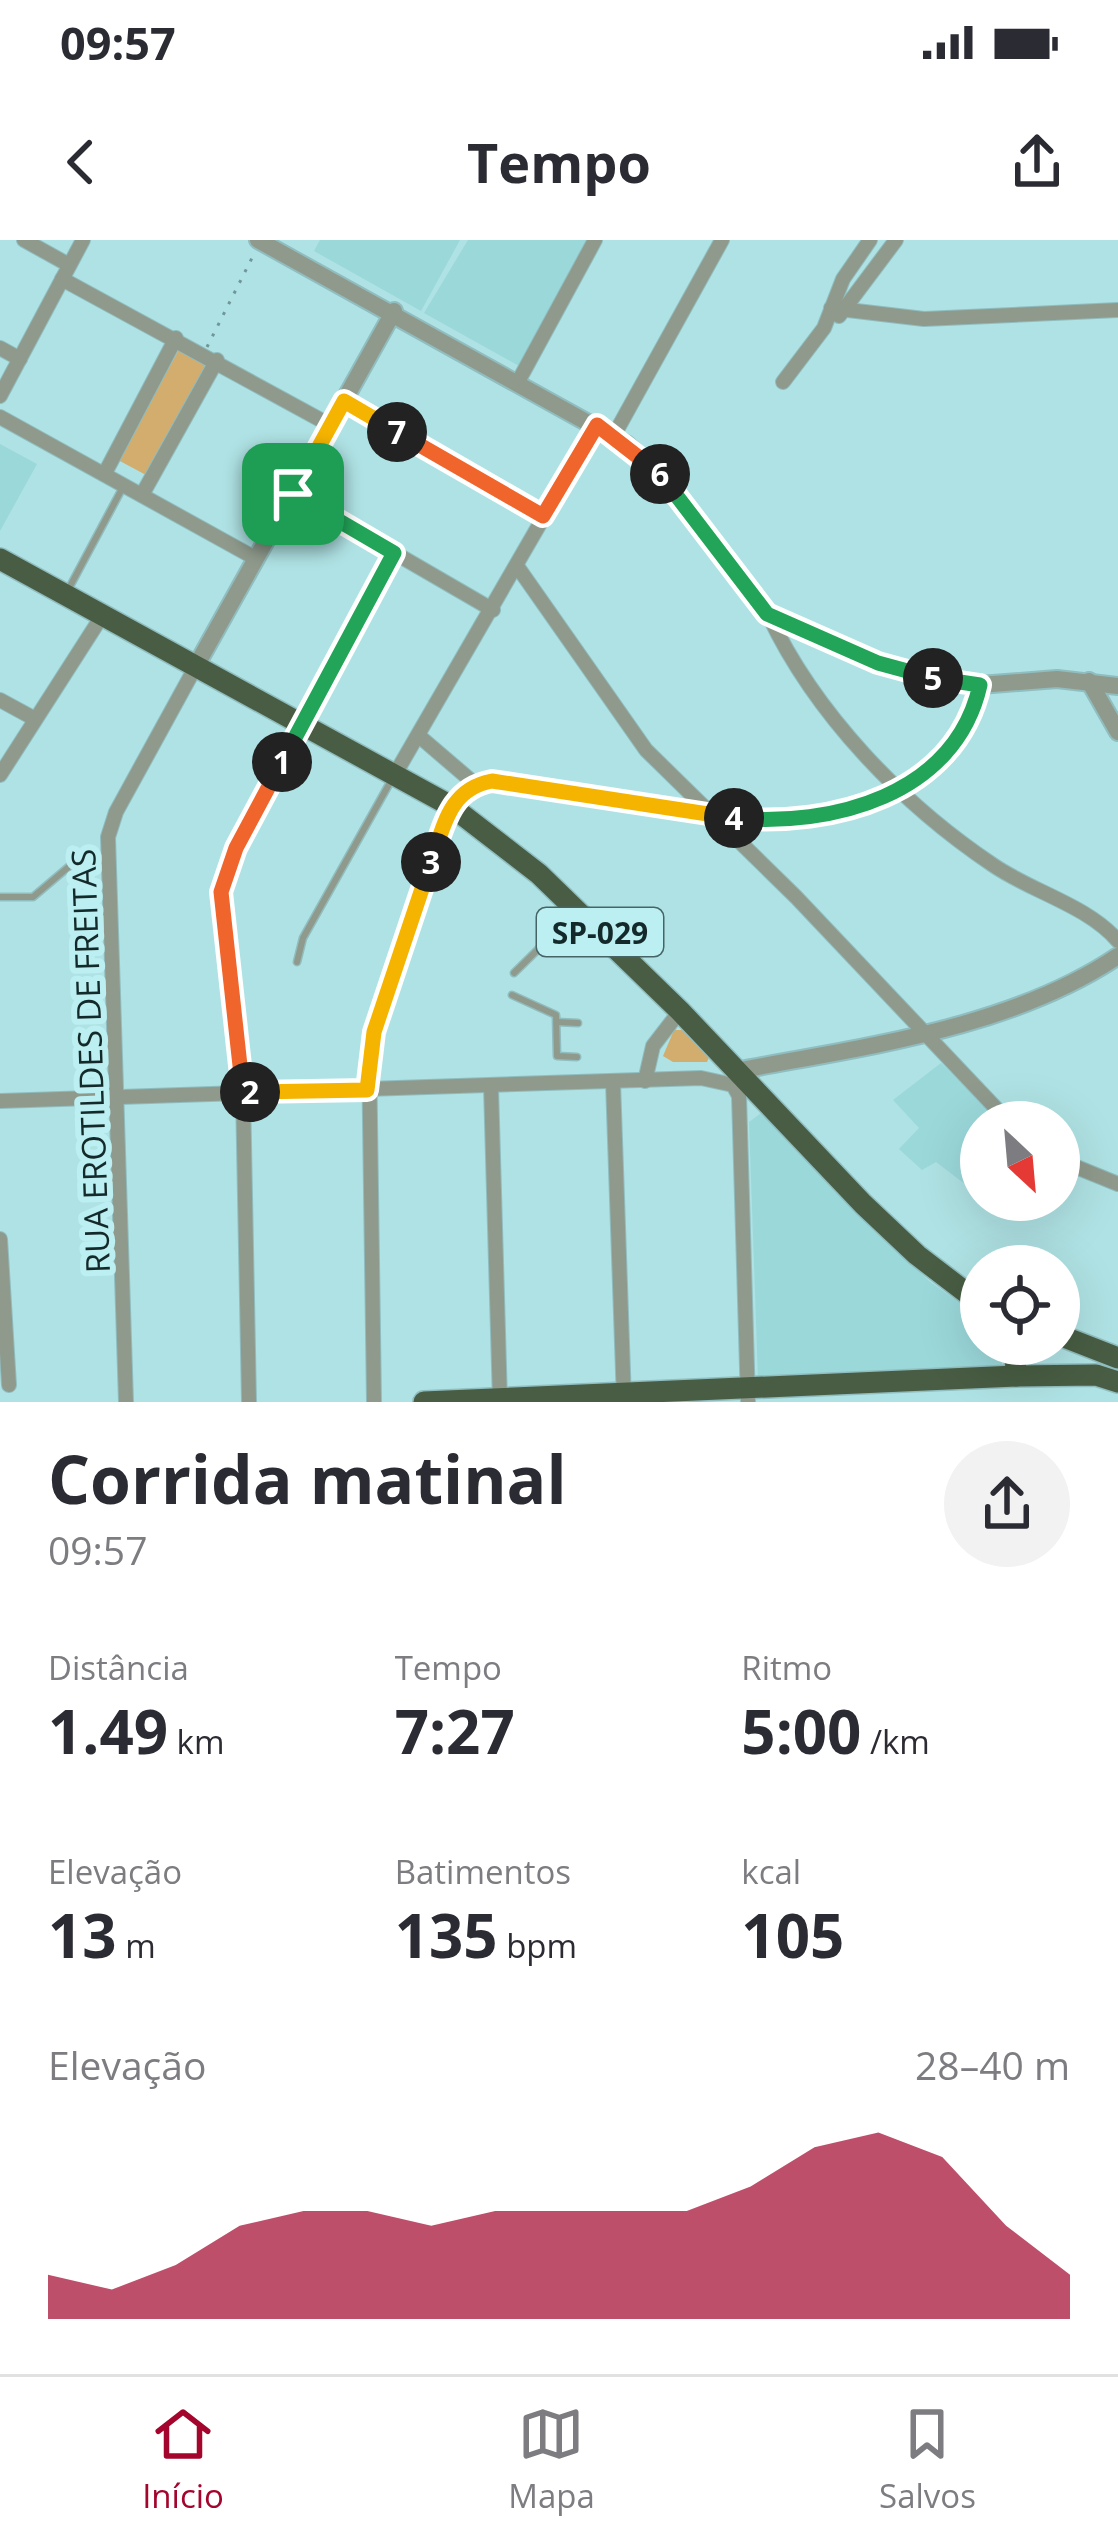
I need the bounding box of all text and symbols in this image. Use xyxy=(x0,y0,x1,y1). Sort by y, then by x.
text: 09:57 xyxy=(60,12,176,73)
text: Tempo xyxy=(467,125,651,199)
icon: back xyxy=(48,129,114,195)
icon: share xyxy=(1004,129,1070,195)
pin: 7 xyxy=(367,402,427,462)
text: 7 xyxy=(388,409,406,454)
pin xyxy=(242,443,344,545)
pin: 6 xyxy=(630,444,690,504)
text: 6 xyxy=(651,451,669,496)
icon: arrive xyxy=(260,461,326,527)
pin: 5 xyxy=(903,648,963,708)
text: 5 xyxy=(924,655,942,700)
pin: 1 xyxy=(252,732,312,792)
text: 1 xyxy=(273,739,291,784)
pin: 4 xyxy=(704,788,764,848)
text: 4 xyxy=(725,795,743,840)
pin: 3 xyxy=(401,832,461,892)
text: 3 xyxy=(422,839,440,884)
street label: RUA EROTILDES DE FREITAS xyxy=(60,848,120,1274)
road number: SP-029 xyxy=(537,908,663,956)
pin: 2 xyxy=(220,1062,280,1122)
text: 2 xyxy=(241,1069,259,1114)
north arrow xyxy=(960,1101,1080,1221)
map controls xyxy=(960,1101,1080,1365)
button: locate xyxy=(960,1245,1080,1365)
text: Corrida matinal xyxy=(48,1433,567,1523)
button: share xyxy=(944,1441,1070,1567)
text: 09:57 xyxy=(48,1523,147,1576)
text: Distância xyxy=(48,1645,189,1690)
text: Tempo xyxy=(395,1645,502,1690)
text: Ritmo xyxy=(741,1645,832,1690)
text: 1.49 xyxy=(48,1690,168,1772)
text: 7:27 xyxy=(395,1690,515,1772)
text: 5:00 xyxy=(741,1690,861,1772)
text: km xyxy=(168,1719,225,1764)
text: /km xyxy=(861,1719,930,1764)
text: Elevação xyxy=(48,1849,182,1894)
text: Batimentos xyxy=(395,1849,571,1894)
text: kcal xyxy=(741,1849,801,1894)
text: 13 xyxy=(48,1894,117,1976)
text: 135 xyxy=(395,1894,498,1976)
text: 105 xyxy=(741,1894,844,1976)
text: m xyxy=(117,1923,156,1968)
text: bpm xyxy=(498,1923,577,1968)
text: Elevação xyxy=(48,2038,206,2091)
text: 28–40 m xyxy=(915,2038,1070,2091)
tab: Início xyxy=(142,2401,224,2518)
tab: Mapa xyxy=(508,2401,595,2518)
tab: Salvos xyxy=(879,2401,976,2518)

